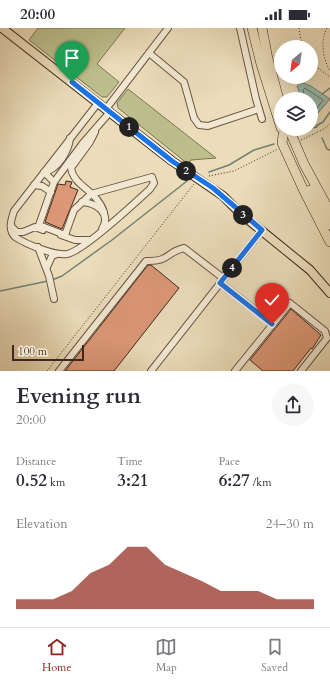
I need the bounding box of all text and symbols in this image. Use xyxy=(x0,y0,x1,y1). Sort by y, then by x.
text: 20:00 xyxy=(20,4,55,24)
north arrow xyxy=(274,40,318,84)
map controls xyxy=(274,40,318,136)
pin xyxy=(55,41,89,82)
icon: arrive xyxy=(61,47,83,69)
button: layers xyxy=(274,92,318,136)
pin: 1 xyxy=(119,117,139,137)
text: 1 xyxy=(126,119,132,134)
pin: 2 xyxy=(176,161,196,181)
text: 2 xyxy=(183,163,189,178)
pin: 3 xyxy=(233,205,253,225)
text: 3 xyxy=(240,207,246,222)
pin: 4 xyxy=(222,258,242,278)
text: 4 xyxy=(229,260,235,275)
pin xyxy=(255,283,289,324)
icon: check xyxy=(261,289,283,311)
scale bar xyxy=(12,343,84,362)
text: 100 m xyxy=(18,344,47,359)
text: Evening run xyxy=(16,381,141,411)
button: share xyxy=(272,384,314,426)
text: 20:00 xyxy=(16,411,46,429)
text: Distance xyxy=(16,454,56,469)
text: Time xyxy=(117,454,143,469)
text: Pace xyxy=(219,454,240,469)
text: 0.52 xyxy=(16,469,47,492)
text: 3:21 xyxy=(117,469,148,492)
text: 6:27 xyxy=(219,469,250,492)
text: km xyxy=(47,475,65,490)
text: /km xyxy=(250,475,271,490)
text: Elevation xyxy=(16,515,68,533)
text: 24–30 m xyxy=(266,515,314,533)
tab: Home xyxy=(42,636,71,675)
tab: Map xyxy=(155,636,177,675)
tab: Saved xyxy=(261,636,288,675)

